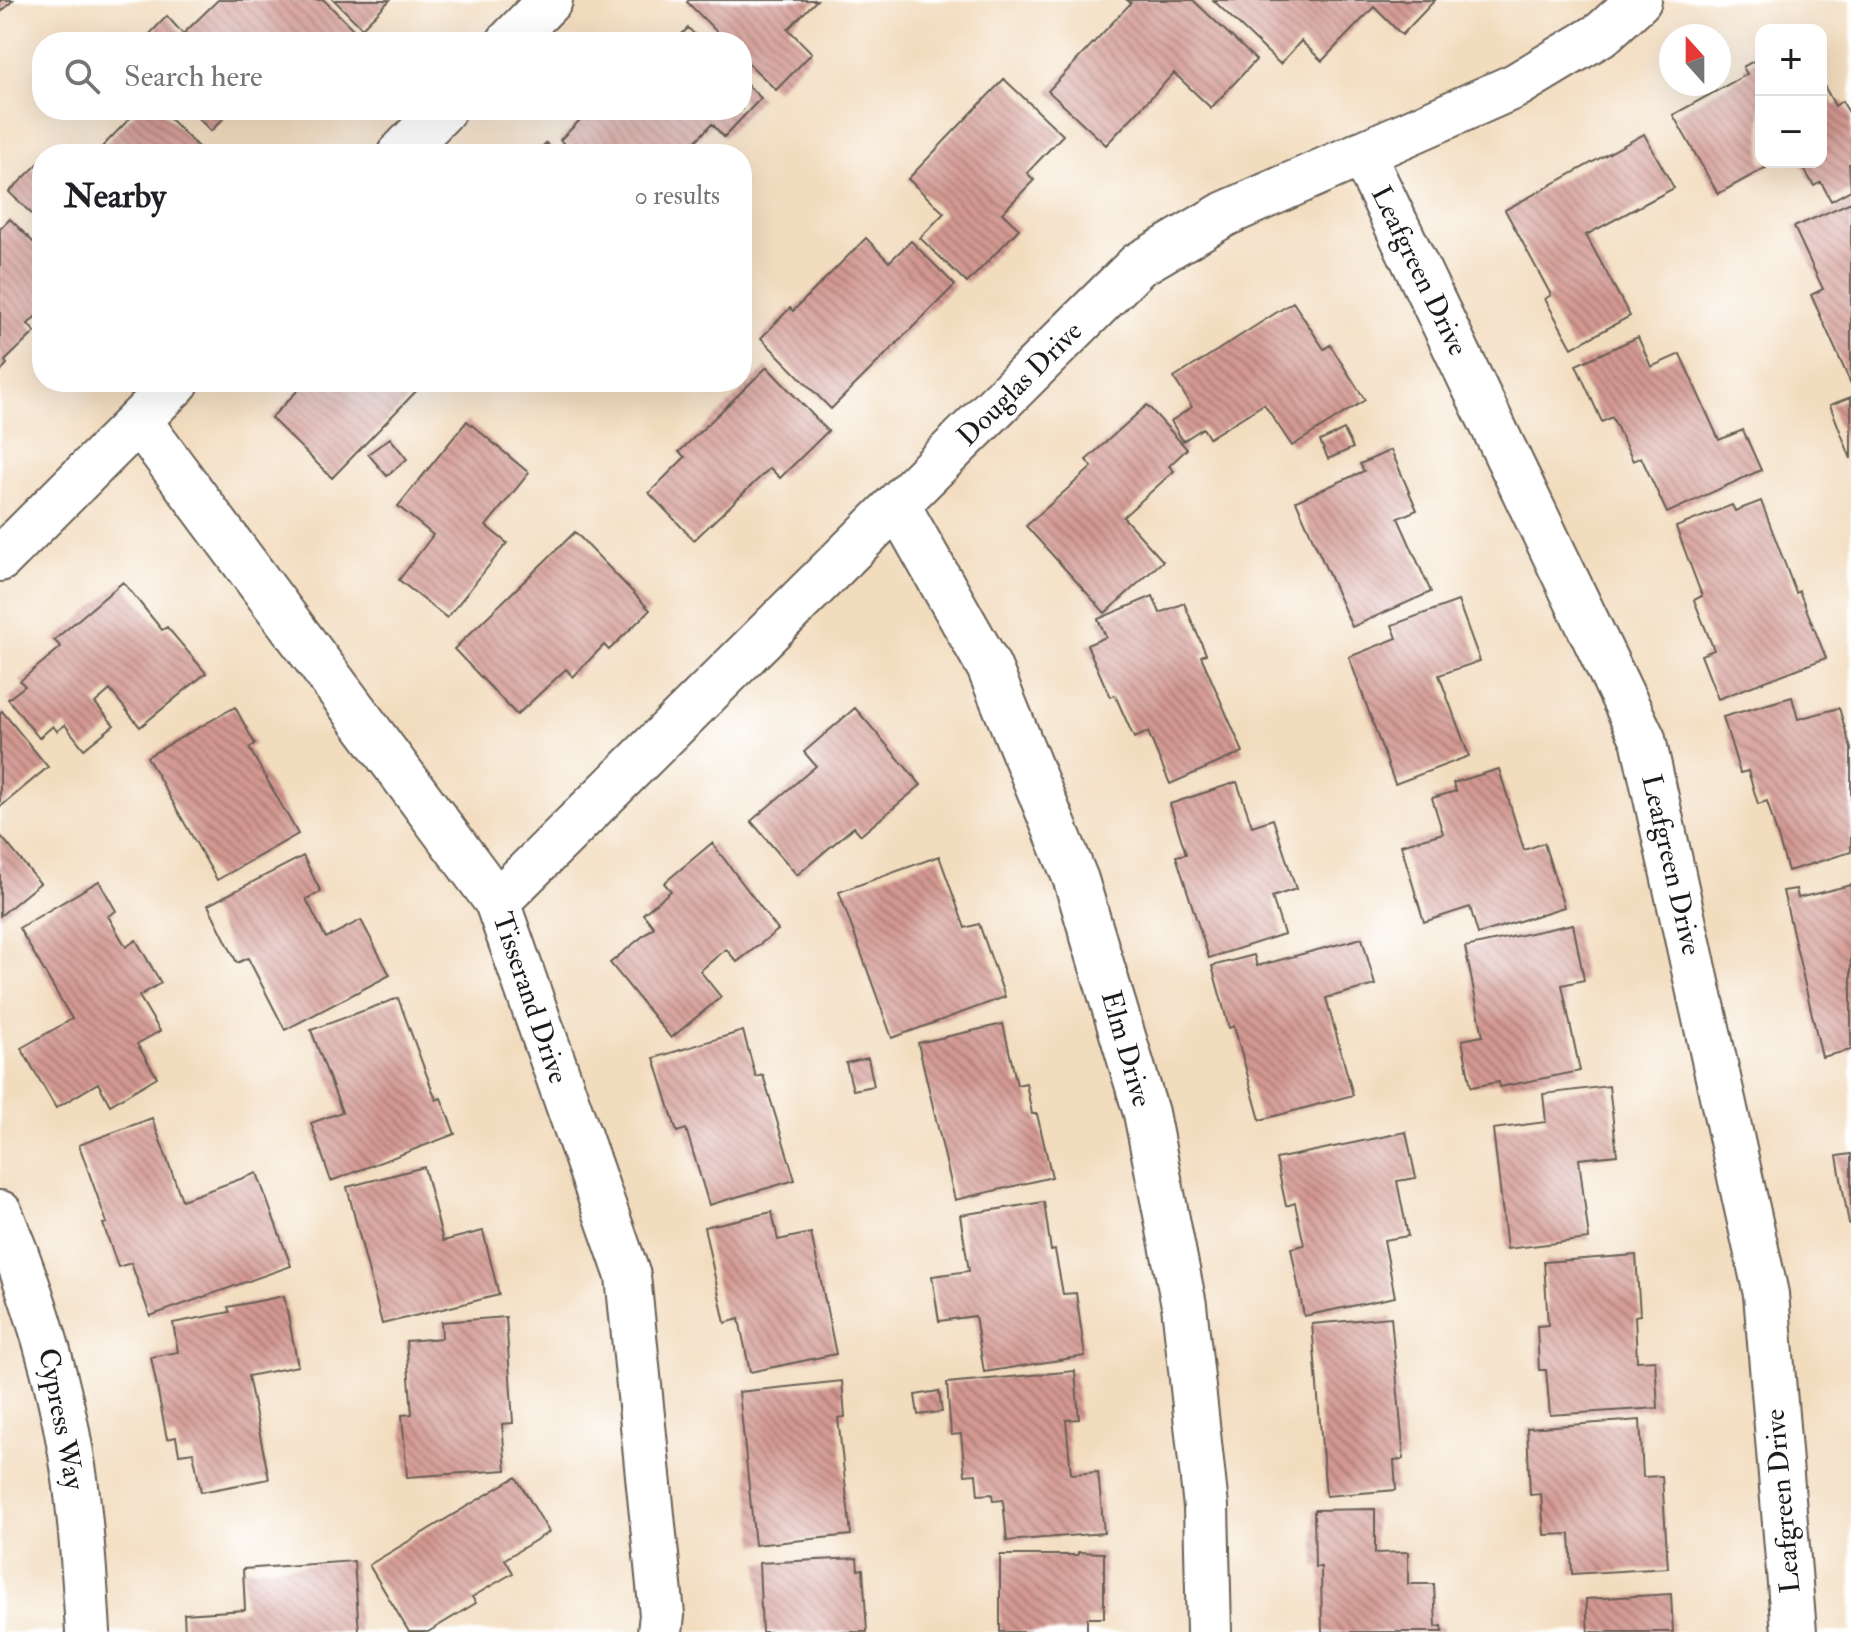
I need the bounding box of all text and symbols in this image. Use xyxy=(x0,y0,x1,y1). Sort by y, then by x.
north arrow xyxy=(1659,24,1731,96)
map controls xyxy=(1755,24,1827,168)
button: + xyxy=(1755,24,1827,96)
search box xyxy=(32,32,752,120)
icon: search xyxy=(60,54,104,98)
text: Search here xyxy=(124,58,263,95)
button: − xyxy=(1755,96,1827,168)
text: Nearby xyxy=(64,175,166,218)
text: 0 results xyxy=(635,180,720,212)
street label: Leafgreen Drive xyxy=(1363,180,1475,362)
street label: Douglas Drive xyxy=(950,314,1090,454)
street label: Leafgreen Drive xyxy=(1633,771,1709,959)
street label: Tisserand Drive xyxy=(484,908,576,1089)
street label: Elm Drive xyxy=(1093,987,1159,1111)
street label: Cypress Way xyxy=(30,1345,92,1493)
street label: Leafgreen Drive xyxy=(1758,1407,1808,1594)

